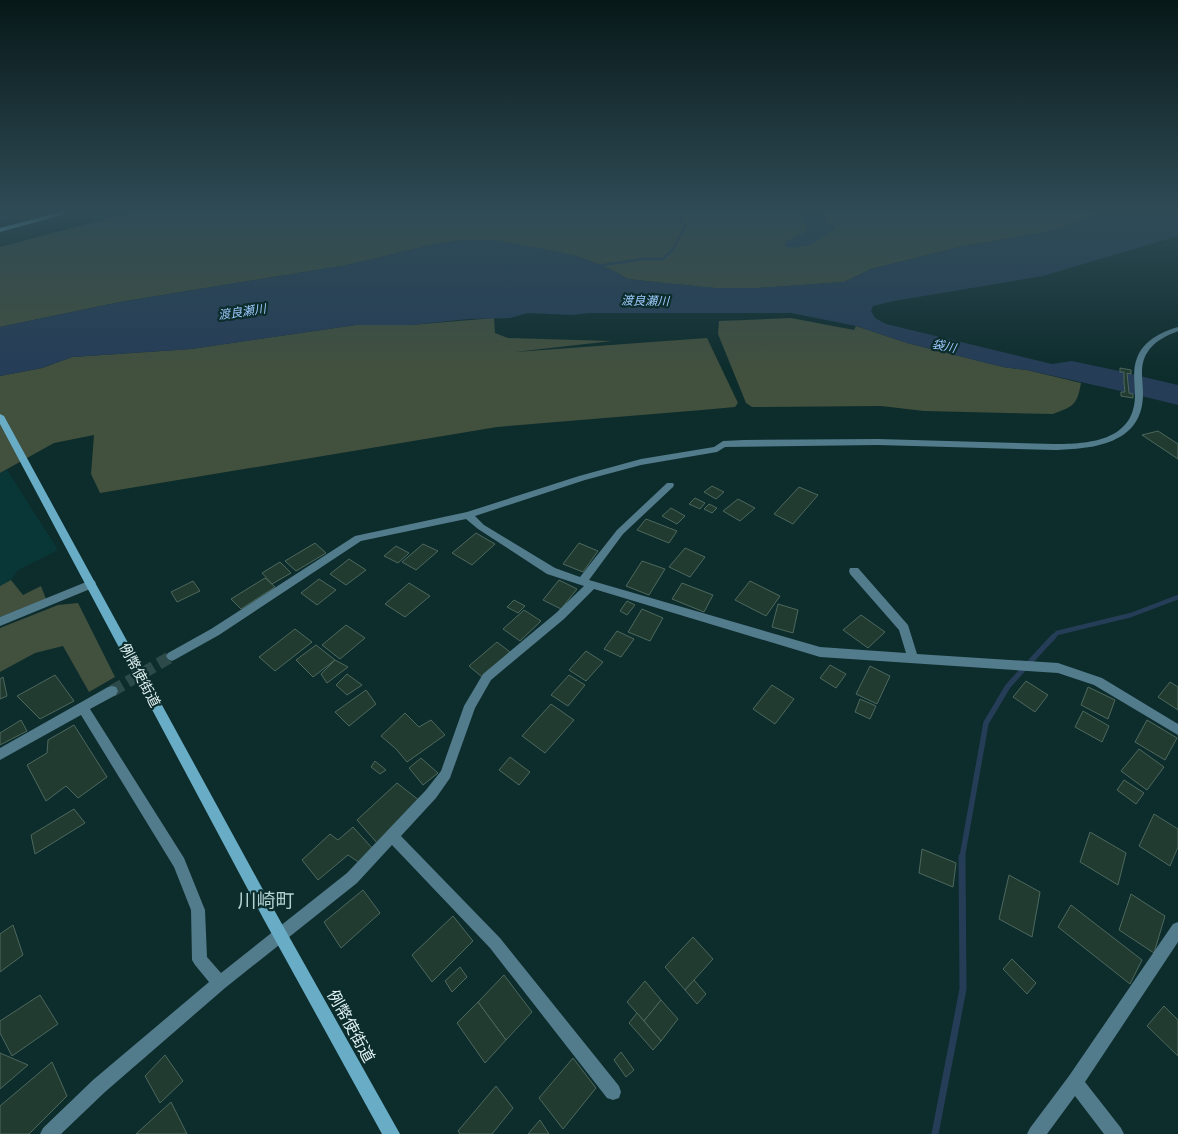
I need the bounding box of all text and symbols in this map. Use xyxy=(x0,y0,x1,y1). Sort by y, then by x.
water label: 渡良瀬川 xyxy=(621,294,671,308)
water label: 渡良瀬川 xyxy=(217,301,269,322)
water label: 袋川 xyxy=(931,337,959,356)
street label: 例幣使街道 xyxy=(117,640,163,710)
district label: 川崎町 xyxy=(237,890,295,911)
street label: 例幣使街道 xyxy=(324,987,378,1065)

